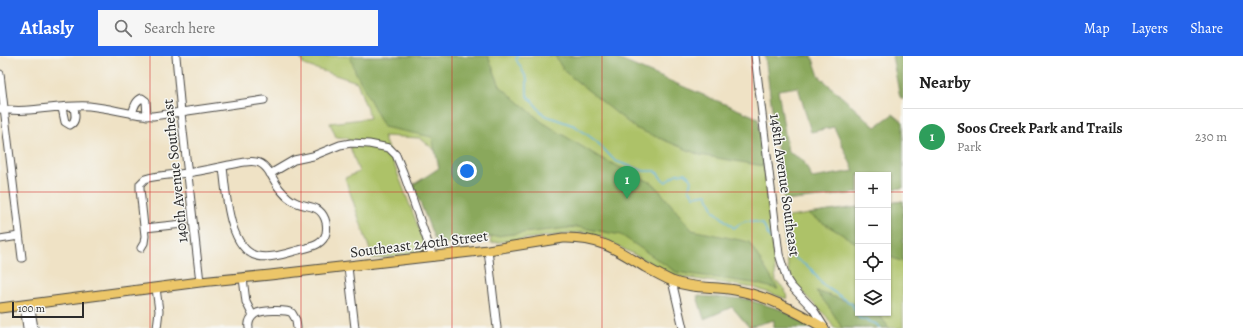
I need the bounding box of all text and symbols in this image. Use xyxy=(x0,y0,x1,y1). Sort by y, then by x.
search box xyxy=(98,10,378,46)
text: Atlasly xyxy=(20,15,74,41)
icon: search xyxy=(112,17,134,39)
text: Search here xyxy=(144,18,215,38)
text: Map xyxy=(1084,19,1110,38)
text: Layers xyxy=(1132,19,1168,38)
text: Share xyxy=(1190,19,1223,38)
text: Nearby xyxy=(919,71,970,94)
street label: 140th Avenue Southeast xyxy=(158,98,192,244)
street label: 148th Avenue Southeast xyxy=(765,112,805,258)
text: Soos Creek Park and Trails xyxy=(957,118,1123,138)
text: 1 xyxy=(930,128,934,145)
text: 230 m xyxy=(1195,128,1227,145)
text: Park xyxy=(957,138,981,155)
your location xyxy=(457,161,477,181)
pin: 1 xyxy=(614,166,640,199)
map controls xyxy=(855,172,891,316)
button: + xyxy=(855,172,891,208)
button: − xyxy=(855,208,891,244)
street label: Southeast 240th Street xyxy=(349,226,489,262)
button: locate xyxy=(855,244,891,280)
button: layers xyxy=(855,280,891,316)
scale bar xyxy=(12,300,84,319)
text: 100 m xyxy=(18,301,45,316)

